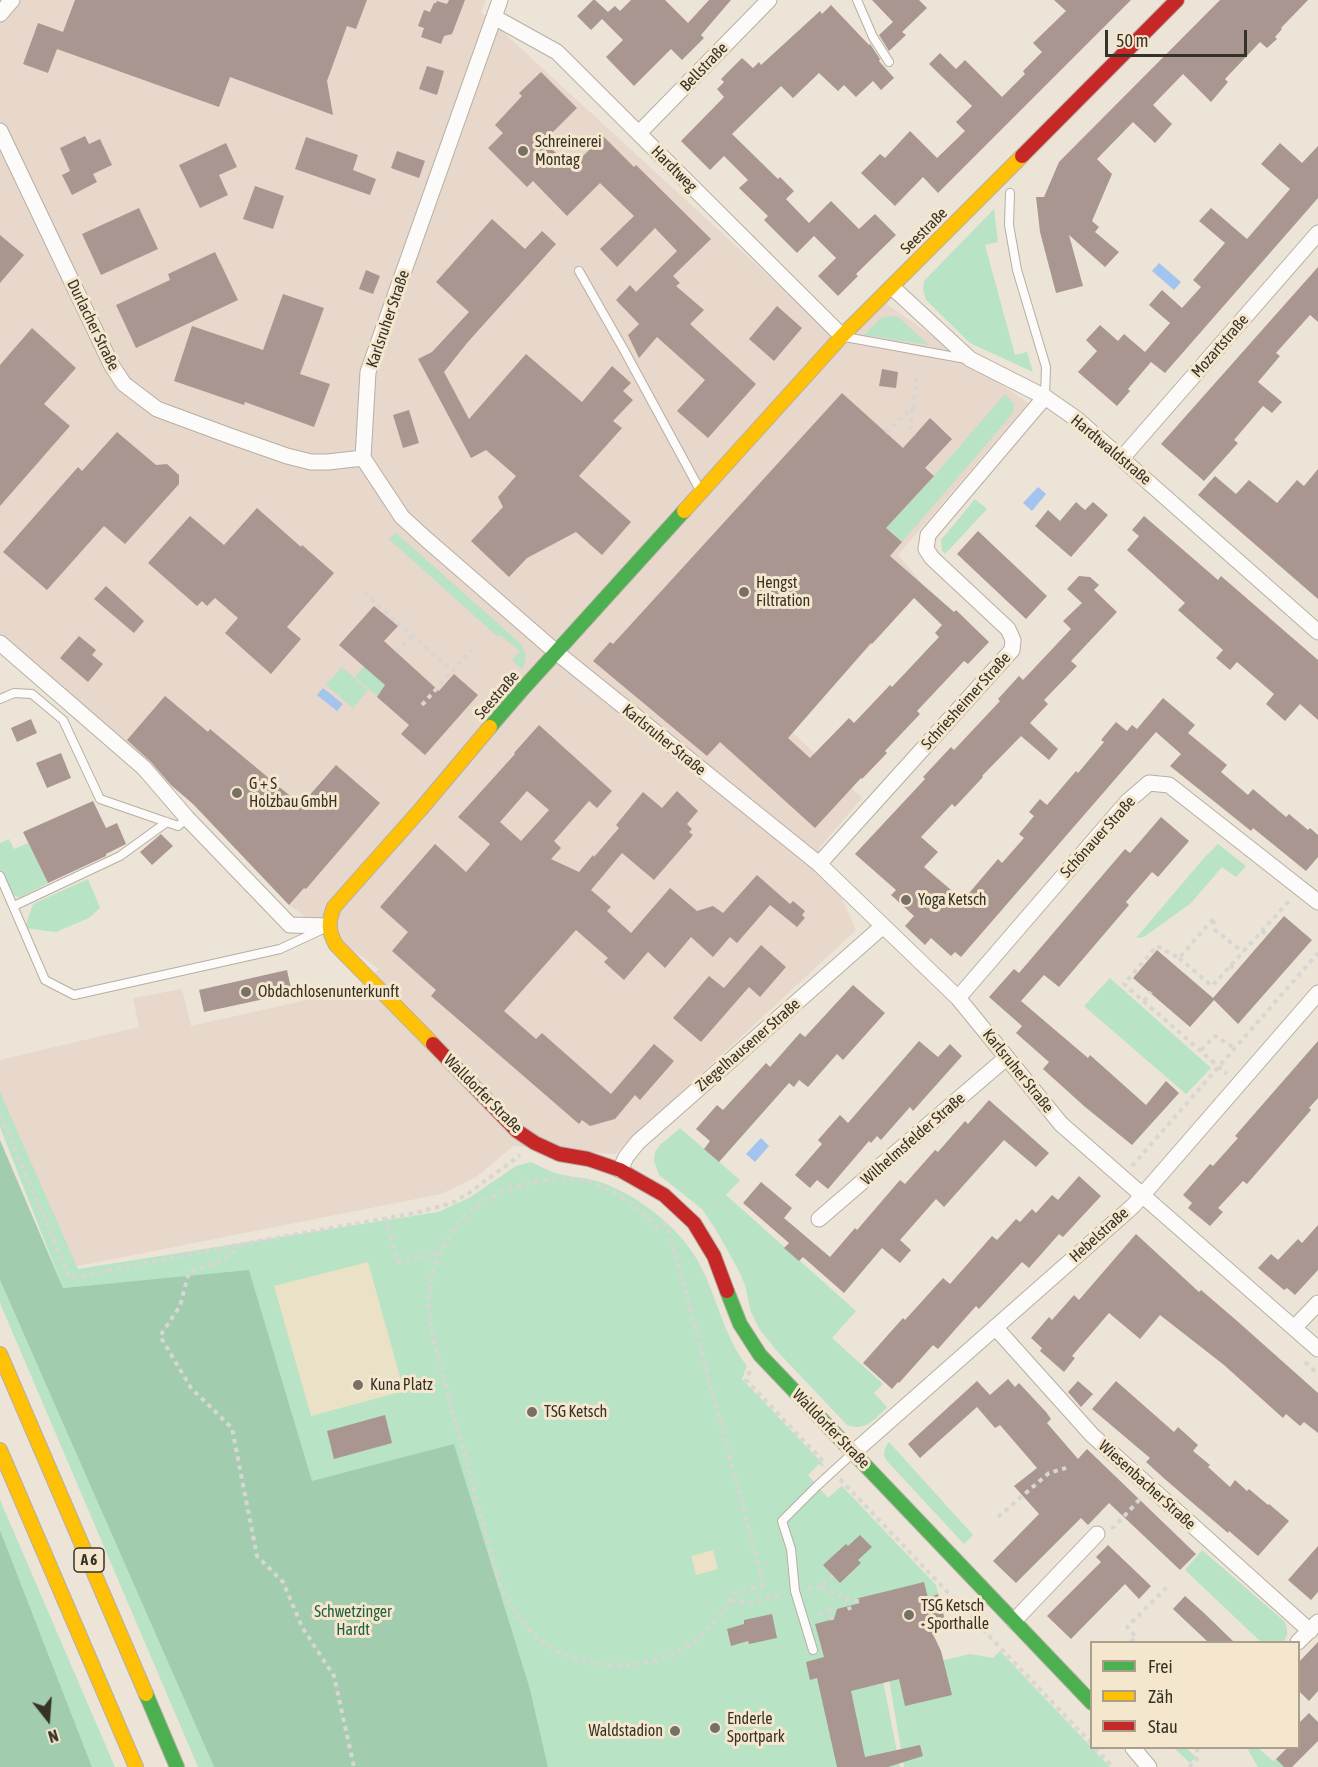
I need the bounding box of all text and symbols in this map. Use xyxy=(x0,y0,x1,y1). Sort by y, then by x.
scale bar xyxy=(1108,18,1250,56)
text: 50 m xyxy=(1116,30,1148,51)
street label: Bellstraße xyxy=(676,39,732,95)
place label: Schreinerei Montag xyxy=(535,132,602,170)
street label: Hardtweg xyxy=(647,142,701,196)
marker: Schreinerei Montag xyxy=(516,144,530,158)
street label: Seestraße xyxy=(897,204,951,258)
street label: Karlsruher Straße xyxy=(362,268,414,370)
street label: Durlacher Straße xyxy=(63,276,123,374)
street label: Mozartstraße xyxy=(1187,311,1253,381)
street label: Hardtwaldstraße xyxy=(1067,411,1155,489)
place label: Hengst Filtration xyxy=(756,573,810,611)
marker: Hengst Filtration xyxy=(737,585,751,599)
street label: Schriesheimer Straße xyxy=(917,648,1015,754)
street label: Seestraße xyxy=(471,667,523,723)
street label: Karlsruher Straße xyxy=(618,700,710,780)
place label: G + S Holzbau GmbH xyxy=(249,774,338,812)
marker: G + S Holzbau GmbH xyxy=(230,786,244,800)
street label: Schönauer Straße xyxy=(1056,792,1140,882)
place label: Yoga Ketsch xyxy=(918,890,987,910)
marker: Yoga Ketsch xyxy=(899,893,913,907)
place label: Obdachlosenunterkunft xyxy=(258,982,399,1002)
marker: Obdachlosenunterkunft xyxy=(239,985,253,999)
street label: Ziegelhausener Straße xyxy=(692,994,804,1096)
street label: Karlsruher Straße xyxy=(978,1025,1058,1117)
street label: Walldorfer Straße xyxy=(440,1051,526,1137)
street label: Wilhelmsfelder Straße xyxy=(857,1089,969,1189)
street label: Hebelstraße xyxy=(1066,1204,1132,1266)
place label: Kuna Platz xyxy=(370,1375,433,1395)
marker: Kuna Platz xyxy=(351,1378,365,1392)
street label: Walldorfer Straße xyxy=(788,1385,874,1473)
place label: TSG Ketsch xyxy=(544,1402,607,1422)
marker: TSG Ketsch xyxy=(525,1405,539,1419)
street label: Wiesenbacher Straße xyxy=(1094,1436,1200,1534)
road number: A 6 xyxy=(74,1548,104,1572)
place label: TSG Ketsch - Sporthalle xyxy=(921,1596,989,1634)
park label: Schwetzinger Hardt xyxy=(314,1602,392,1640)
marker: TSG Ketsch - Sporthalle xyxy=(902,1608,916,1622)
legend xyxy=(1090,1641,1300,1749)
text: Frei xyxy=(1148,1656,1173,1677)
text: Zäh xyxy=(1148,1686,1173,1707)
north arrow xyxy=(18,1689,78,1749)
place label: Enderle Sportpark xyxy=(727,1709,785,1747)
text: Stau xyxy=(1148,1716,1178,1737)
place label: Waldstadion xyxy=(589,1721,663,1741)
marker: Enderle Sportpark xyxy=(708,1721,722,1735)
marker: Waldstadion xyxy=(668,1724,682,1738)
text: N xyxy=(46,1726,60,1746)

